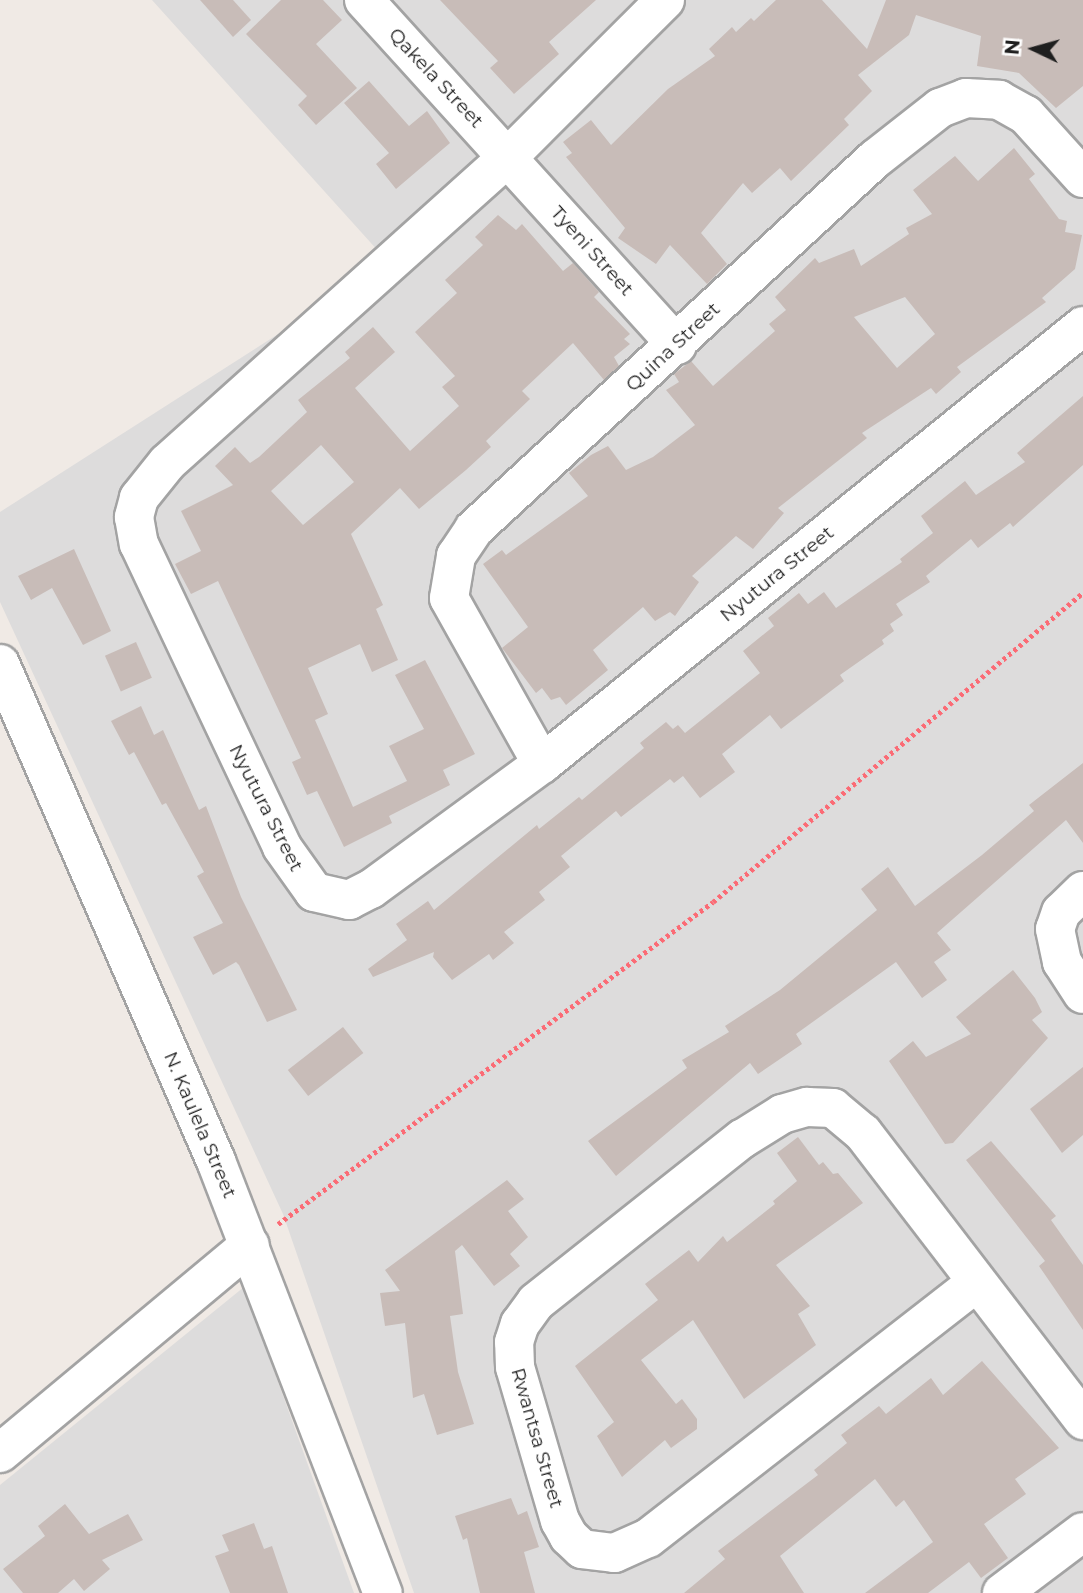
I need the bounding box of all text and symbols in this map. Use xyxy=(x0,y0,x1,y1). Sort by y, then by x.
north arrow xyxy=(999,14,1069,84)
street label: Qakela Street xyxy=(384,23,488,133)
text: N xyxy=(1000,38,1025,56)
street label: Tyeni Street xyxy=(546,201,638,301)
street label: Quina Street xyxy=(621,298,725,396)
street label: Nyutura Street xyxy=(716,521,838,627)
street label: Nyutura Street xyxy=(224,741,308,875)
street label: N. Kaulela Street xyxy=(159,1048,241,1202)
street label: Rwantsa Street xyxy=(506,1365,568,1511)

